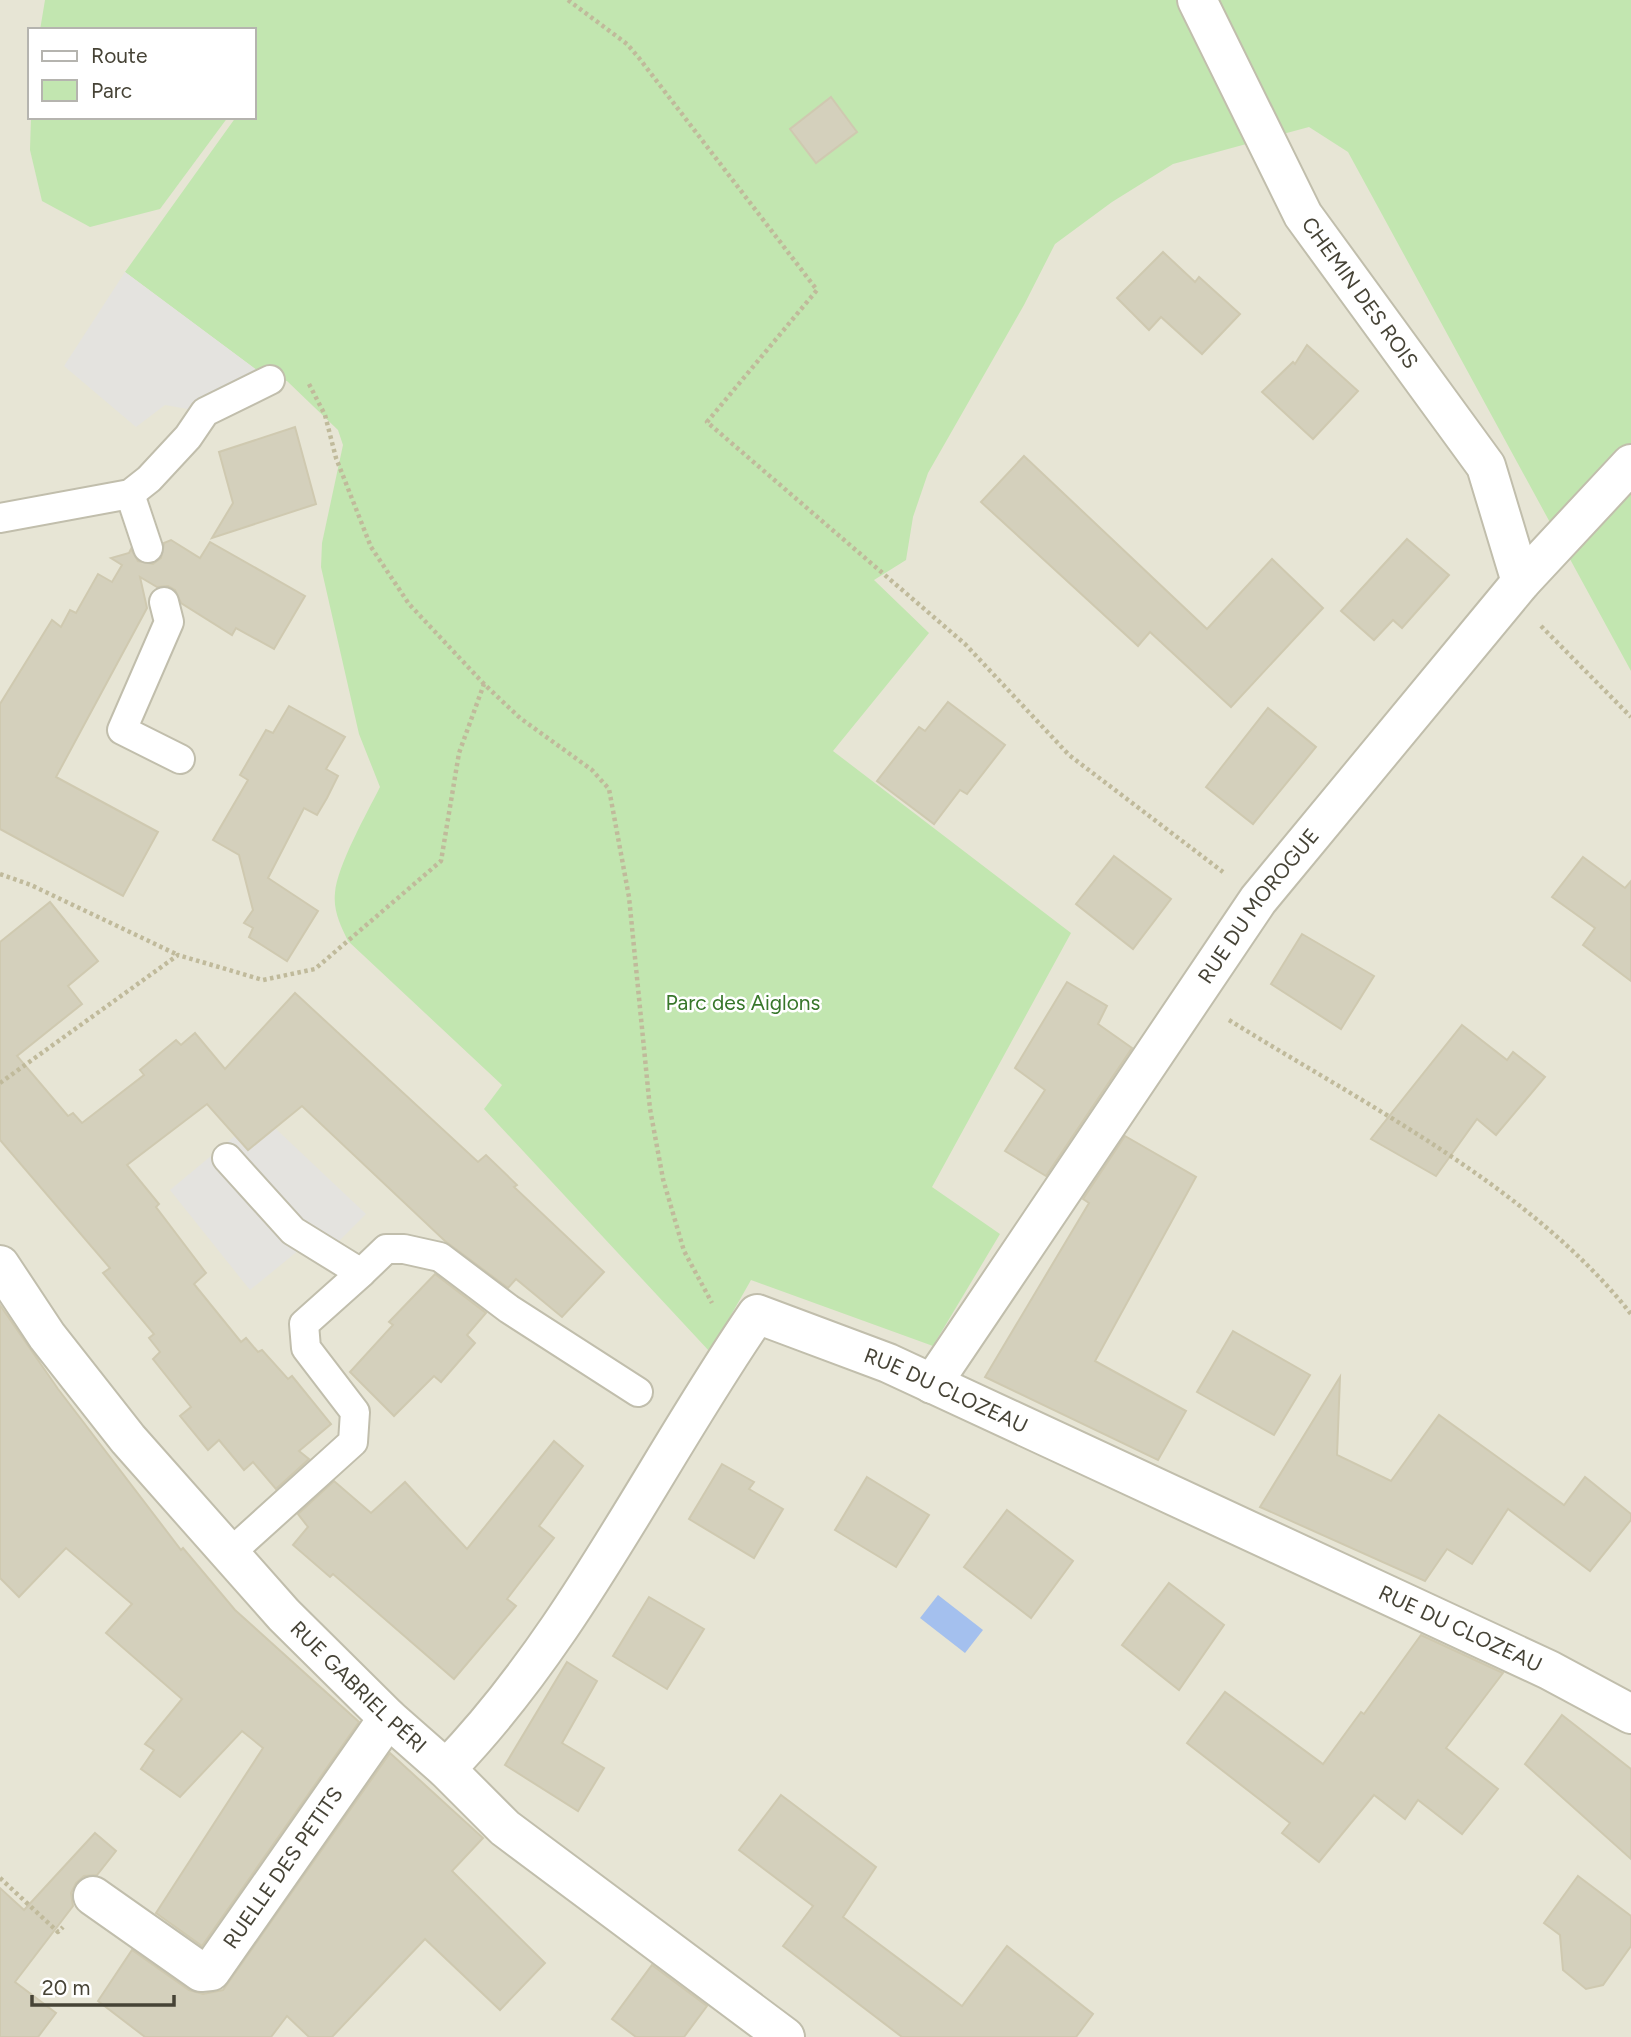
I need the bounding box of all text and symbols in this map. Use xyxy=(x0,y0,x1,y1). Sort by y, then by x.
legend xyxy=(28,28,256,119)
text: Route xyxy=(91,43,147,68)
text: Parc xyxy=(91,78,132,103)
street label: CHEMIN DES ROIS xyxy=(1297,212,1424,373)
street label: RUE DU MOROGUE xyxy=(1192,823,1324,988)
park label: Parc des Aiglons xyxy=(666,990,820,1015)
street label: RUE DU CLOZEAU xyxy=(861,1342,1032,1438)
street label: RUE DU CLOZEAU xyxy=(1375,1580,1546,1677)
street label: RUE GABRIEL PÉRI xyxy=(285,1616,432,1758)
street label: RUELLE DES PETITS xyxy=(218,1782,348,1953)
scale bar xyxy=(32,1964,173,2008)
text: 20 m xyxy=(42,1975,90,2000)

